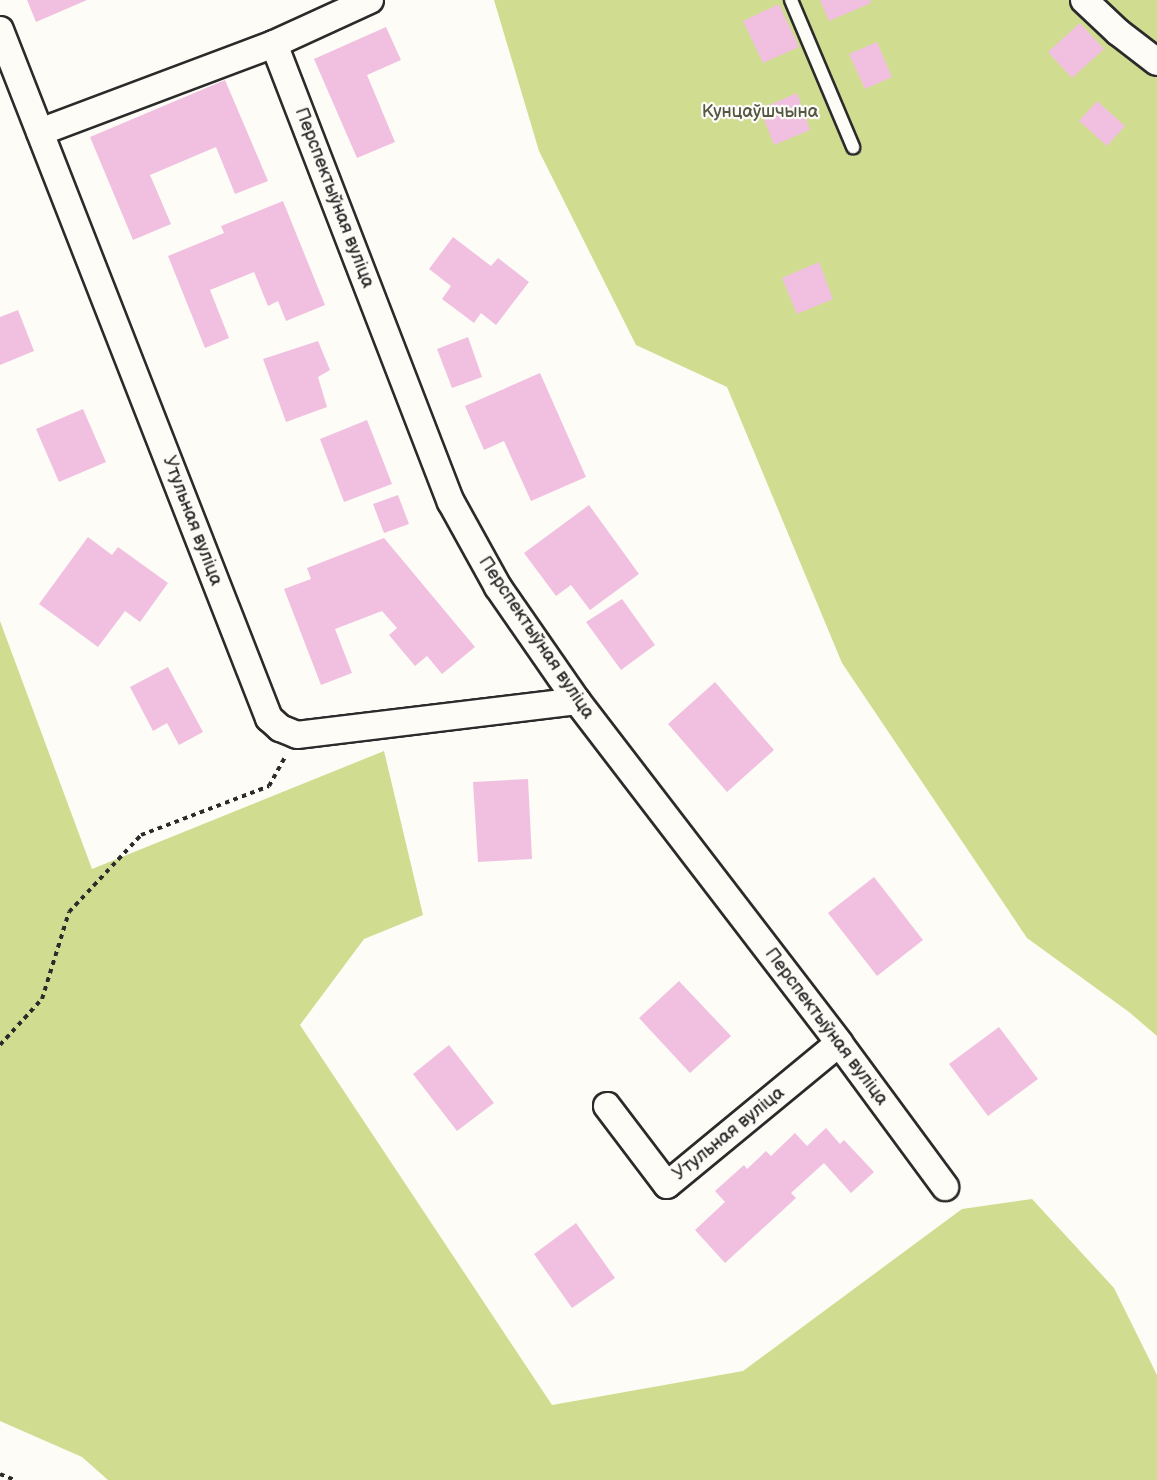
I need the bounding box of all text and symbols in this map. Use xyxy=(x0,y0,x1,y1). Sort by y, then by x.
park label: Кунцаўшчына xyxy=(702,101,818,123)
street label: Перспектыўная вуліца xyxy=(290,105,378,291)
street label: Утульная вуліца xyxy=(157,453,227,589)
street label: Перспектыўная вуліца xyxy=(474,553,598,723)
street label: Перспектыўная вуліца xyxy=(760,944,892,1110)
street label: Утульная вуліца xyxy=(669,1083,789,1185)

